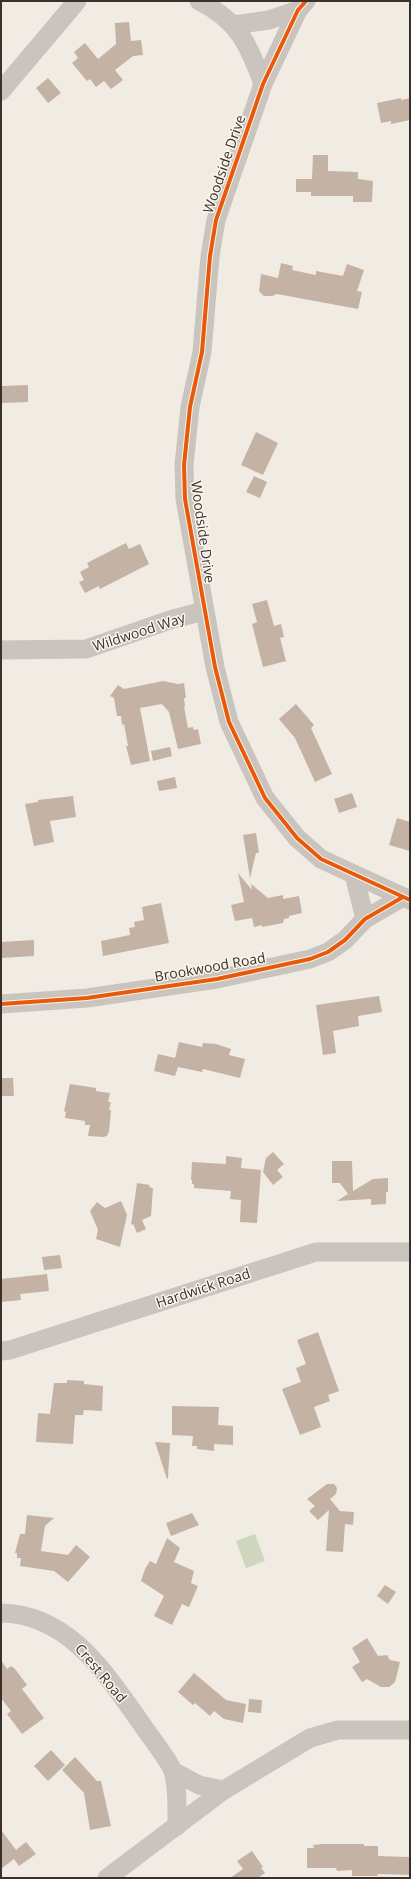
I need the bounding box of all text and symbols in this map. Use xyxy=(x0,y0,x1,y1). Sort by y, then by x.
street label: Woodside Drive xyxy=(198,112,249,216)
street label: Woodside Drive xyxy=(187,480,220,584)
street label: Wildwood Way xyxy=(90,607,188,655)
street label: Brookwood Road xyxy=(153,947,267,986)
street label: Hardwick Road xyxy=(153,1263,252,1312)
street label: Crest Road xyxy=(71,1639,132,1706)

